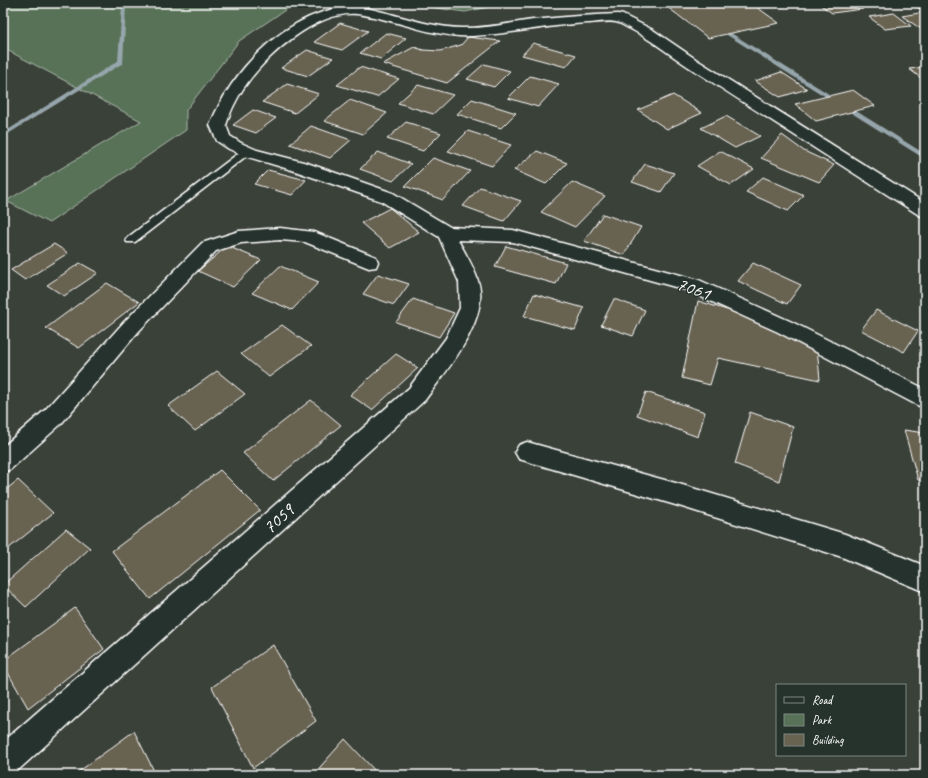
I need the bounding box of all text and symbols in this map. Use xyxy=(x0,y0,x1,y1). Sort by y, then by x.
street label: 7061 xyxy=(673,272,715,307)
street label: 7059 xyxy=(258,497,300,539)
legend xyxy=(776,684,906,756)
text: Road xyxy=(812,692,834,708)
text: Park xyxy=(812,712,833,728)
text: Building xyxy=(812,732,844,748)

